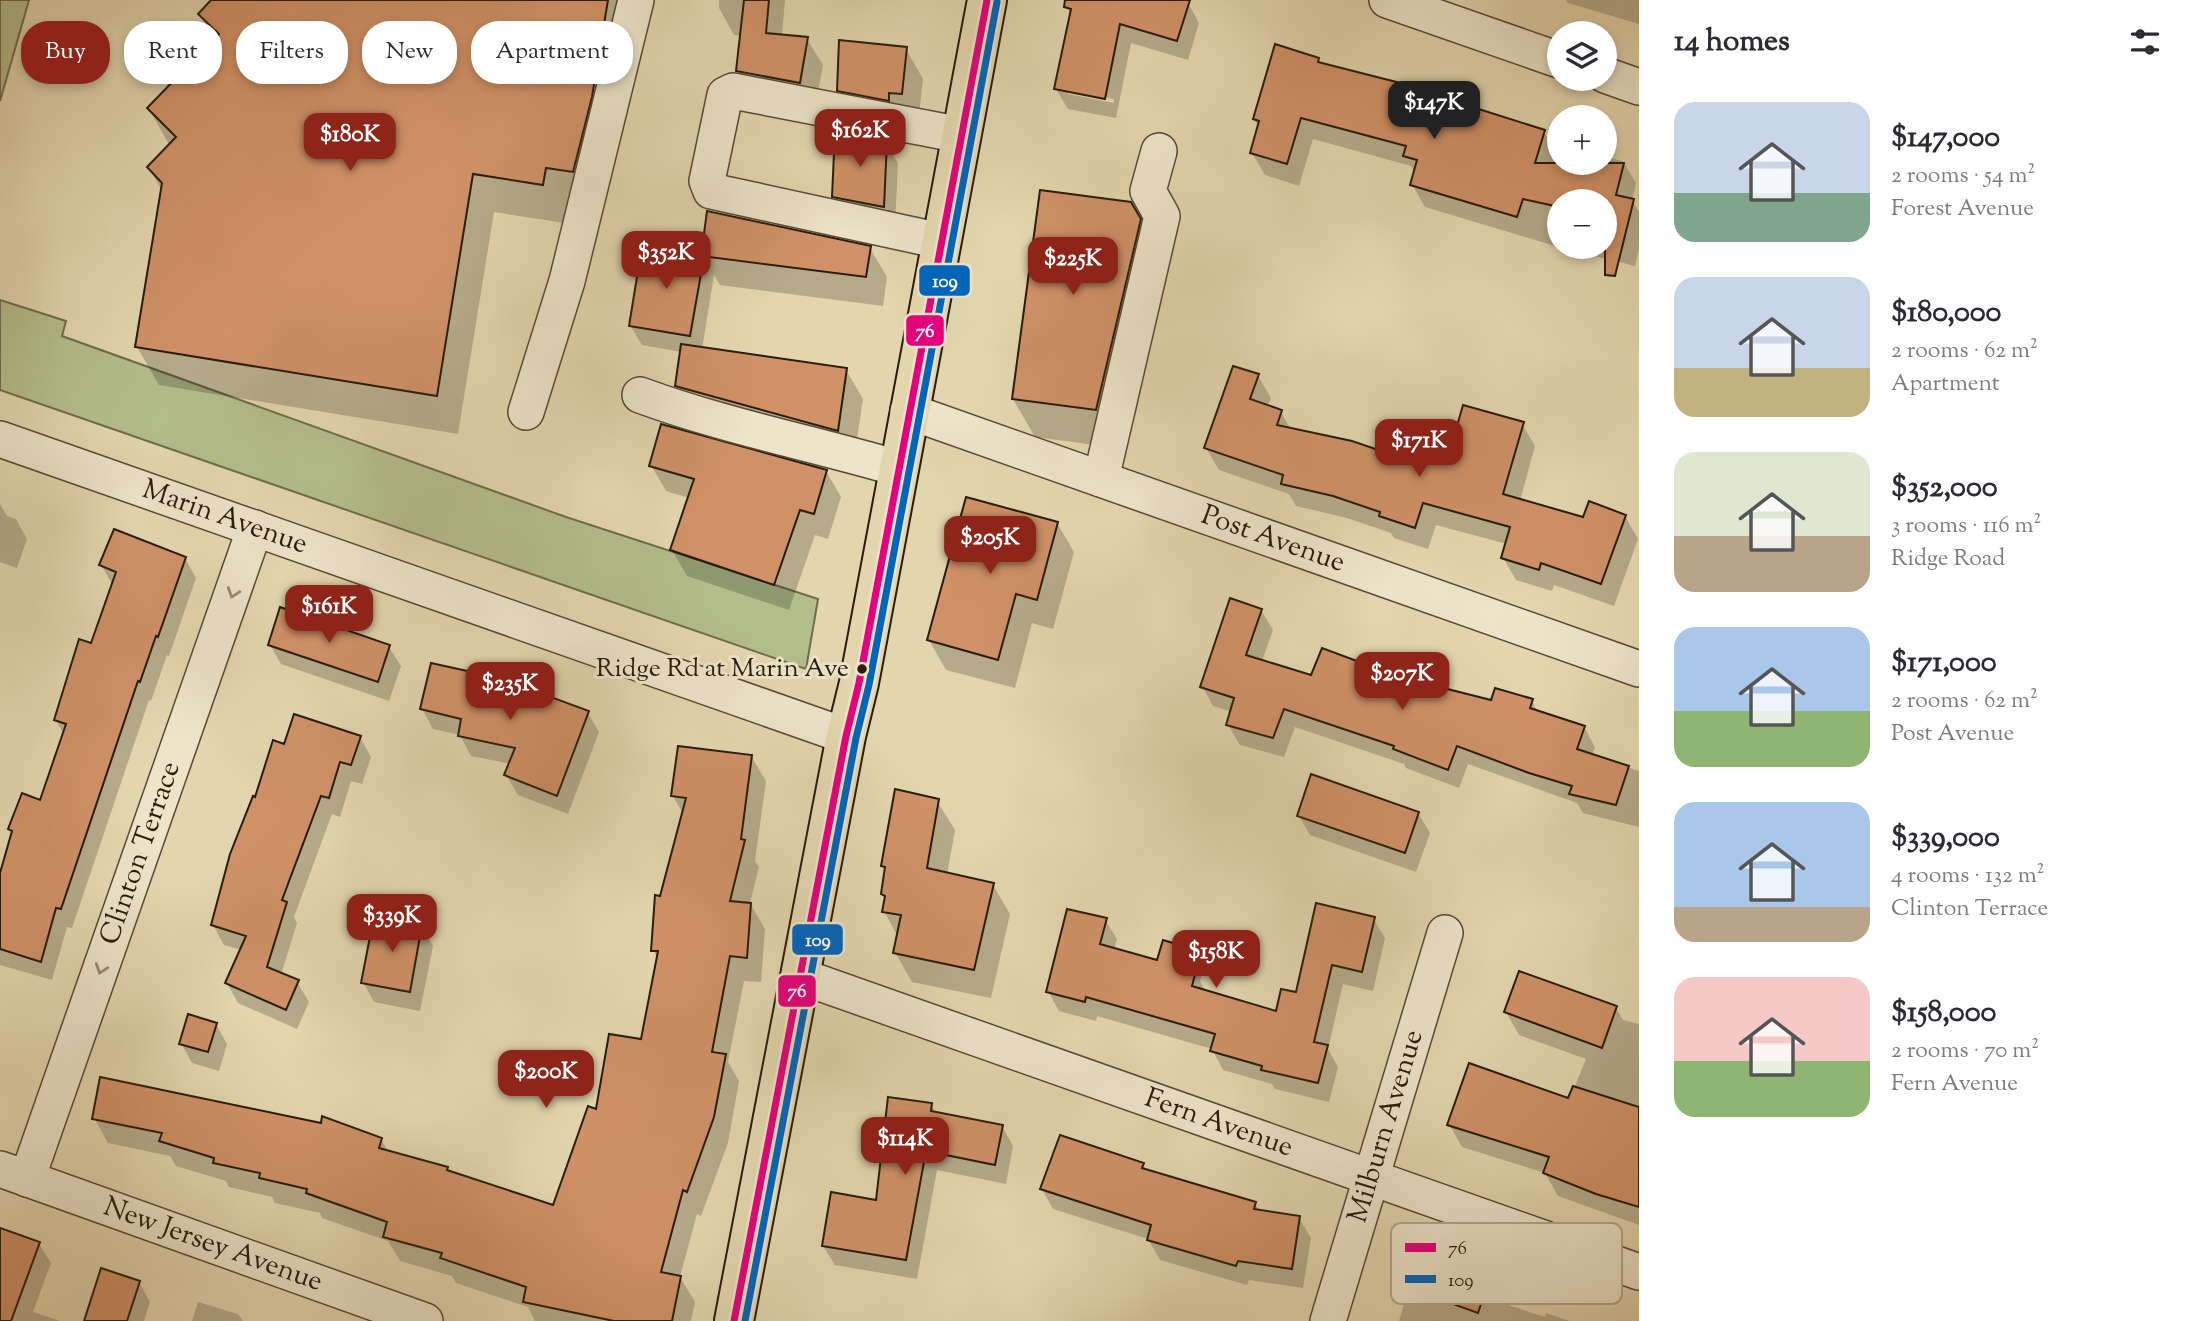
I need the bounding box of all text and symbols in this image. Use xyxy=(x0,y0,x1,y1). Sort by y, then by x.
chip: Buy xyxy=(21,21,110,84)
chip: Rent xyxy=(124,21,222,84)
chip: Filters xyxy=(236,21,348,84)
chip: New xyxy=(362,21,457,84)
chip: Apartment xyxy=(471,21,633,84)
map controls xyxy=(1547,21,1617,259)
button: layers xyxy=(1547,21,1617,91)
text: 14 homes xyxy=(1674,21,1790,64)
icon: filters xyxy=(2126,23,2164,61)
pin: $147K xyxy=(1385,82,1483,141)
text: $147K xyxy=(1404,87,1464,120)
button: + xyxy=(1547,105,1617,175)
pin: $162K xyxy=(811,110,909,169)
pin: $180K xyxy=(301,114,399,173)
text: $162K xyxy=(831,115,889,148)
text: $147,000 xyxy=(1891,117,2000,160)
text: $180K xyxy=(320,119,380,152)
icon: home xyxy=(1730,130,1814,214)
text: 2 rooms · 54 m² xyxy=(1891,160,2035,193)
button: − xyxy=(1547,189,1617,259)
text: Forest Avenue xyxy=(1891,193,2034,226)
pin: $352K xyxy=(617,232,715,291)
text: $352K xyxy=(638,237,694,270)
pin: $225K xyxy=(1024,238,1122,297)
text: $225K xyxy=(1044,243,1102,276)
line badge: 109 xyxy=(918,264,971,297)
text: 109 xyxy=(932,269,958,296)
text: $180,000 xyxy=(1891,292,2002,335)
icon: home xyxy=(1730,305,1814,389)
line badge: 76 xyxy=(905,314,945,347)
text: 76 xyxy=(916,319,934,346)
text: 2 rooms · 62 m² xyxy=(1891,335,2038,368)
text: Apartment xyxy=(1891,368,2000,401)
pin: $171K xyxy=(1370,420,1468,479)
text: $171K xyxy=(1391,425,1447,458)
text: $352,000 xyxy=(1891,467,1998,510)
street label: Marin Avenue xyxy=(136,470,313,565)
icon: home xyxy=(1730,480,1814,564)
street label: Post Avenue xyxy=(1196,496,1350,584)
text: 3 rooms · 116 m² xyxy=(1891,510,2041,543)
pin: $205K xyxy=(941,516,1039,576)
text: $205K xyxy=(960,522,1020,555)
text: Ridge Road xyxy=(1891,543,2005,576)
one-way arrow xyxy=(227,586,241,598)
pin: $161K xyxy=(280,586,378,645)
text: $161K xyxy=(301,591,357,624)
text: $171,000 xyxy=(1891,642,1997,685)
place label: Ridge Rd at Marin Ave xyxy=(596,651,849,688)
pin: $207K xyxy=(1353,652,1451,712)
icon: home xyxy=(1730,655,1814,739)
text: $207K xyxy=(1370,658,1434,691)
pin: $235K xyxy=(461,662,559,722)
marker: Ridge Rd at Marin Ave xyxy=(855,662,869,676)
text: $235K xyxy=(482,668,538,701)
text: 2 rooms · 62 m² xyxy=(1891,685,2038,718)
text: Post Avenue xyxy=(1891,718,2014,751)
street label: Clinton Terrace xyxy=(90,756,192,950)
text: $339,000 xyxy=(1891,817,2000,860)
icon: home xyxy=(1730,830,1814,914)
text: 4 rooms · 132 m² xyxy=(1891,860,2044,893)
text: Clinton Terrace xyxy=(1891,893,2048,926)
pin: $339K xyxy=(343,894,441,954)
text: $339K xyxy=(363,900,421,933)
line badge: 109 xyxy=(791,923,844,956)
text: 109 xyxy=(805,928,831,955)
pin: $158K xyxy=(1167,930,1265,990)
text: $158K xyxy=(1188,936,1244,969)
one-way arrow xyxy=(95,963,109,975)
line badge: 76 xyxy=(777,974,817,1008)
text: 76 xyxy=(788,979,806,1006)
text: $158,000 xyxy=(1891,992,1996,1035)
icon: home xyxy=(1730,1005,1814,1089)
street label: Milburn Avenue xyxy=(1339,1025,1435,1228)
text: 2 rooms · 70 m² xyxy=(1891,1035,2039,1068)
pin: $200K xyxy=(497,1050,595,1110)
text: $200K xyxy=(514,1056,578,1089)
text: Fern Avenue xyxy=(1891,1068,2018,1101)
street label: Fern Avenue xyxy=(1139,1079,1298,1168)
pin: $114K xyxy=(856,1118,954,1177)
text: $114K xyxy=(877,1123,933,1156)
street label: New Jersey Avenue xyxy=(98,1187,328,1303)
legend xyxy=(1391,1223,1622,1304)
text: 76 xyxy=(1448,1236,1467,1263)
text: 109 xyxy=(1448,1268,1474,1295)

